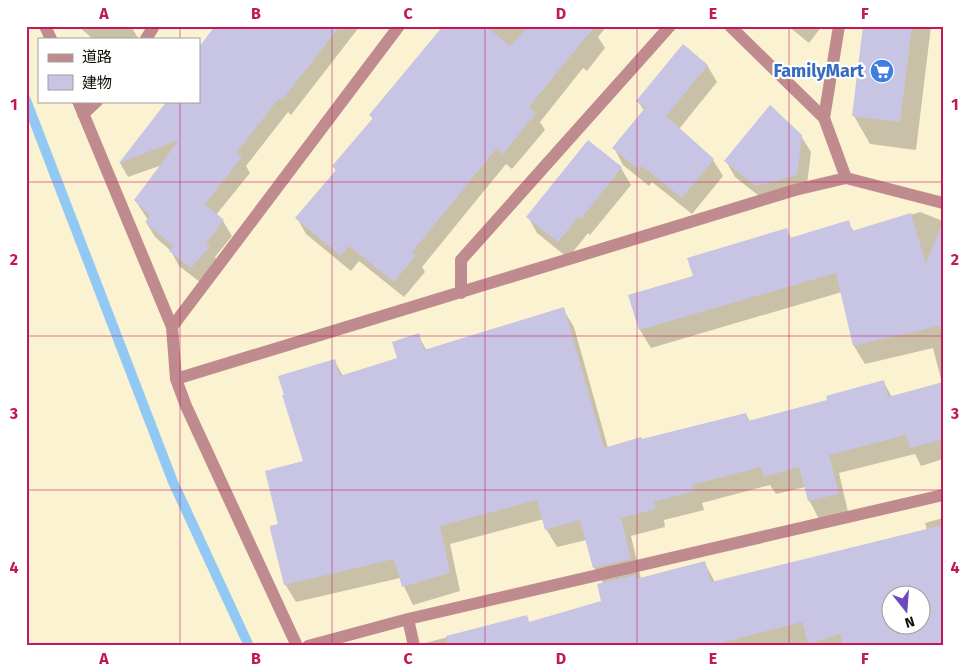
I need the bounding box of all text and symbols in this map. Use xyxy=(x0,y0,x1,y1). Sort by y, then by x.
text: A xyxy=(98,4,109,23)
text: B xyxy=(251,4,261,23)
text: C xyxy=(403,4,413,23)
text: D xyxy=(556,4,566,23)
text: E xyxy=(709,4,717,23)
text: F xyxy=(861,4,869,23)
legend xyxy=(38,38,200,102)
text: 道路 xyxy=(82,48,112,66)
supermarket icon: FamilyMart xyxy=(869,58,895,84)
place label: FamilyMart xyxy=(773,60,865,82)
text: 建物 xyxy=(82,74,112,92)
text: 1 xyxy=(10,95,18,114)
text: 1 xyxy=(951,95,959,114)
text: 2 xyxy=(10,250,18,269)
text: 2 xyxy=(951,250,959,269)
text: 3 xyxy=(9,404,18,423)
text: 3 xyxy=(950,404,959,423)
text: 4 xyxy=(9,558,19,577)
text: 4 xyxy=(950,558,960,577)
north arrow xyxy=(882,584,932,634)
text: N xyxy=(903,612,917,631)
text: A xyxy=(98,649,109,668)
text: B xyxy=(251,649,261,668)
text: C xyxy=(403,649,413,668)
text: D xyxy=(556,649,566,668)
text: E xyxy=(709,649,717,668)
text: F xyxy=(861,649,869,668)

